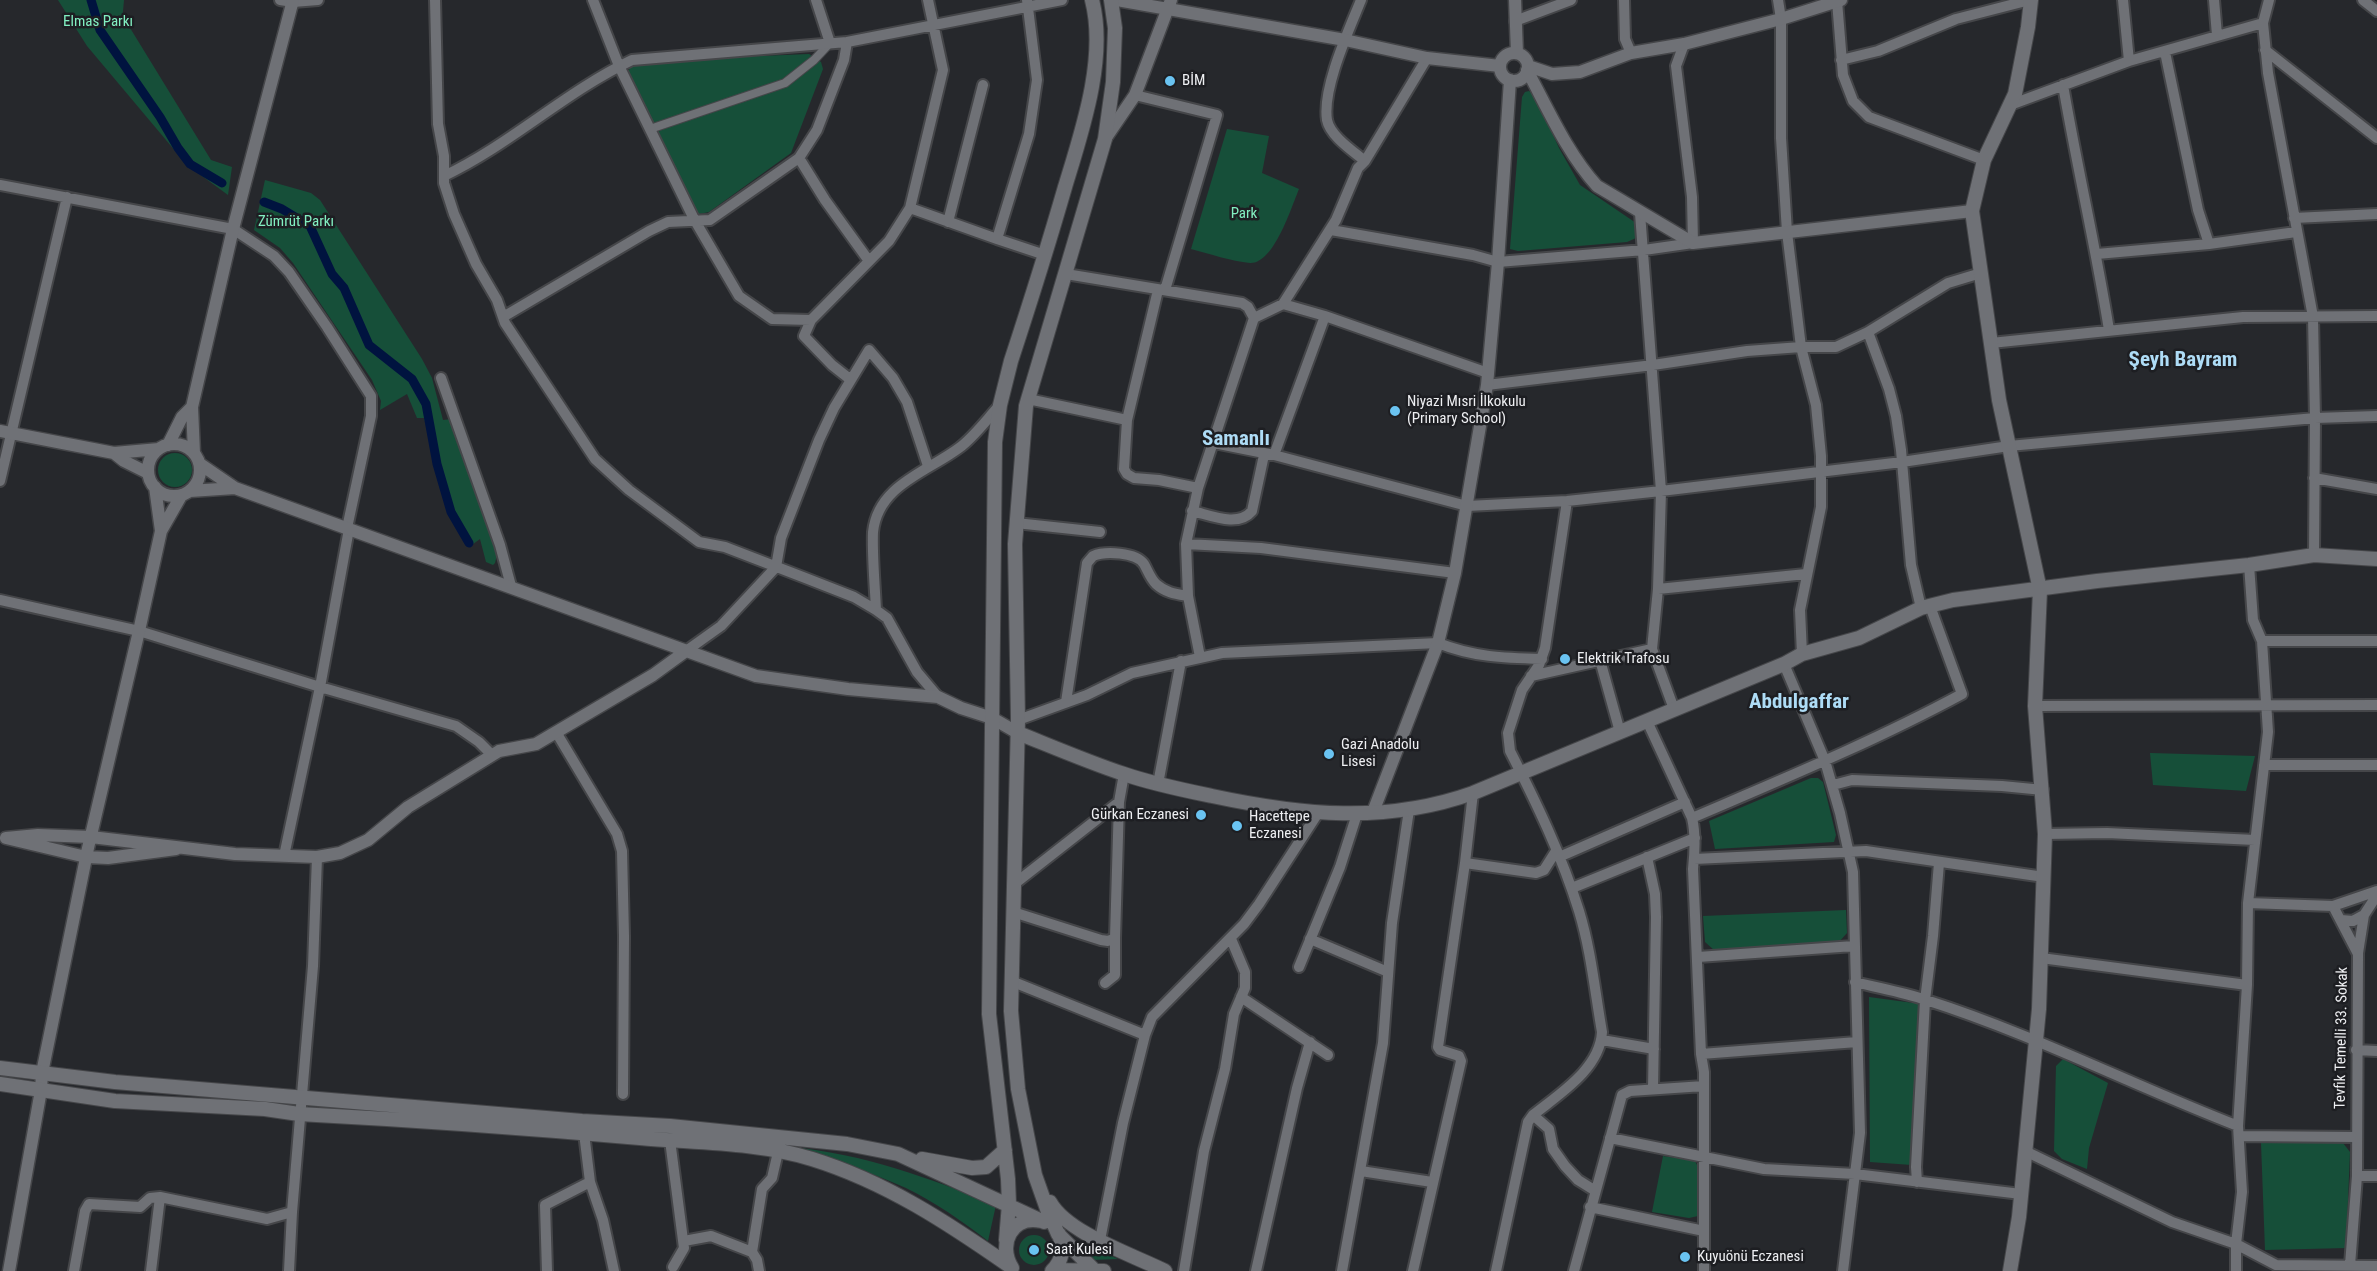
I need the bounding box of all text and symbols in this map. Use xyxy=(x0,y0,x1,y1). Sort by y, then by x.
park label: Elmas Parkı xyxy=(63,13,133,31)
place label: BİM xyxy=(1182,72,1205,90)
marker: BİM xyxy=(1163,74,1177,88)
park label: Park xyxy=(1231,205,1257,223)
park label: Zümrüt Parkı xyxy=(258,213,334,231)
district label: Şeyh Bayram xyxy=(2129,348,2237,374)
place label: Niyazi Mısri İlkokulu (Primary School) xyxy=(1407,393,1526,428)
marker: Niyazi Mısri İlkokulu (Primary School) xyxy=(1388,404,1402,418)
district label: Samanlı xyxy=(1202,427,1270,453)
place label: Elektrik Trafosu xyxy=(1577,650,1669,668)
marker: Elektrik Trafosu xyxy=(1558,652,1572,666)
district label: Abdulgaffar xyxy=(1749,690,1849,716)
place label: Gazi Anadolu Lisesi xyxy=(1341,736,1419,771)
marker: Gazi Anadolu Lisesi xyxy=(1322,747,1336,761)
place label: Gürkan Eczanesi xyxy=(1091,806,1189,824)
marker: Gürkan Eczanesi xyxy=(1194,808,1208,822)
place label: Hacettepe Eczanesi xyxy=(1249,808,1310,843)
marker: Hacettepe Eczanesi xyxy=(1230,819,1244,833)
street label: Tevfik Temelli 33. Sokak xyxy=(2332,967,2352,1109)
place label: Saat Kulesi xyxy=(1046,1241,1112,1259)
marker: Saat Kulesi xyxy=(1027,1243,1041,1257)
place label: Kuyuönü Eczanesi xyxy=(1697,1248,1804,1266)
marker: Kuyuönü Eczanesi xyxy=(1678,1250,1692,1264)

